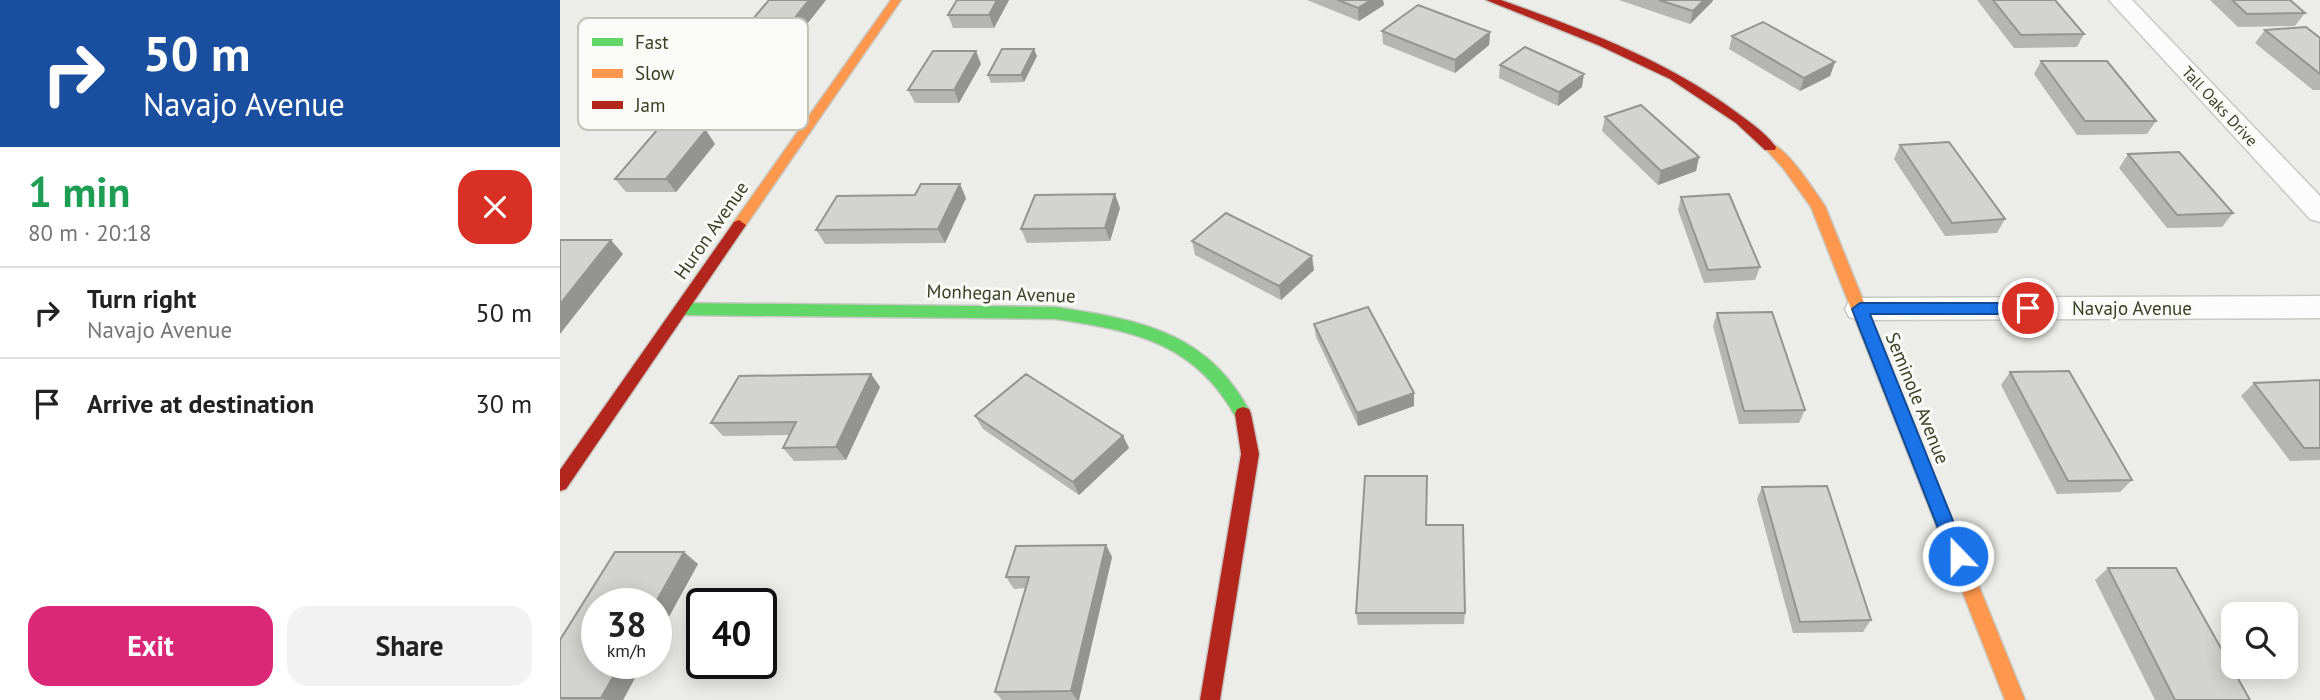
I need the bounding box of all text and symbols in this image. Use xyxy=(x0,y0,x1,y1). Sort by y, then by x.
legend xyxy=(578,18,808,130)
text: 50 m xyxy=(143,21,250,85)
icon: right xyxy=(28,28,119,119)
text: Fast xyxy=(635,30,669,54)
text: Slow xyxy=(635,61,675,85)
street label: Tall Oaks Drive xyxy=(2178,62,2262,150)
text: Navajo Avenue xyxy=(143,83,345,125)
text: Jam xyxy=(634,93,665,117)
text: 1 min xyxy=(28,164,130,219)
button: close xyxy=(458,170,532,244)
street label: Huron Avenue xyxy=(669,176,753,284)
text: 80 m · 20:18 xyxy=(28,218,152,247)
street label: Monhegan Avenue xyxy=(926,278,1076,308)
pin xyxy=(1998,278,2058,338)
text: Turn right xyxy=(87,282,196,315)
icon: arrive xyxy=(2009,289,2047,327)
icon: right xyxy=(28,294,66,332)
text: 50 m xyxy=(476,296,532,329)
street label: Navajo Avenue xyxy=(2072,296,2192,320)
text: Navajo Avenue xyxy=(87,315,232,344)
street label: Seminole Avenue xyxy=(1881,329,1955,467)
icon: arrive xyxy=(28,385,66,423)
text: Arrive at destination xyxy=(87,387,314,420)
text: 30 m xyxy=(476,387,532,420)
position arrow xyxy=(1921,519,1995,593)
speed limit sign: 40 xyxy=(686,588,777,679)
text: 38 xyxy=(607,601,646,647)
map controls xyxy=(2221,602,2298,679)
button: search xyxy=(2221,602,2298,679)
button: Exit xyxy=(28,606,273,686)
button: Share xyxy=(287,606,532,686)
text: km/h xyxy=(607,639,646,662)

